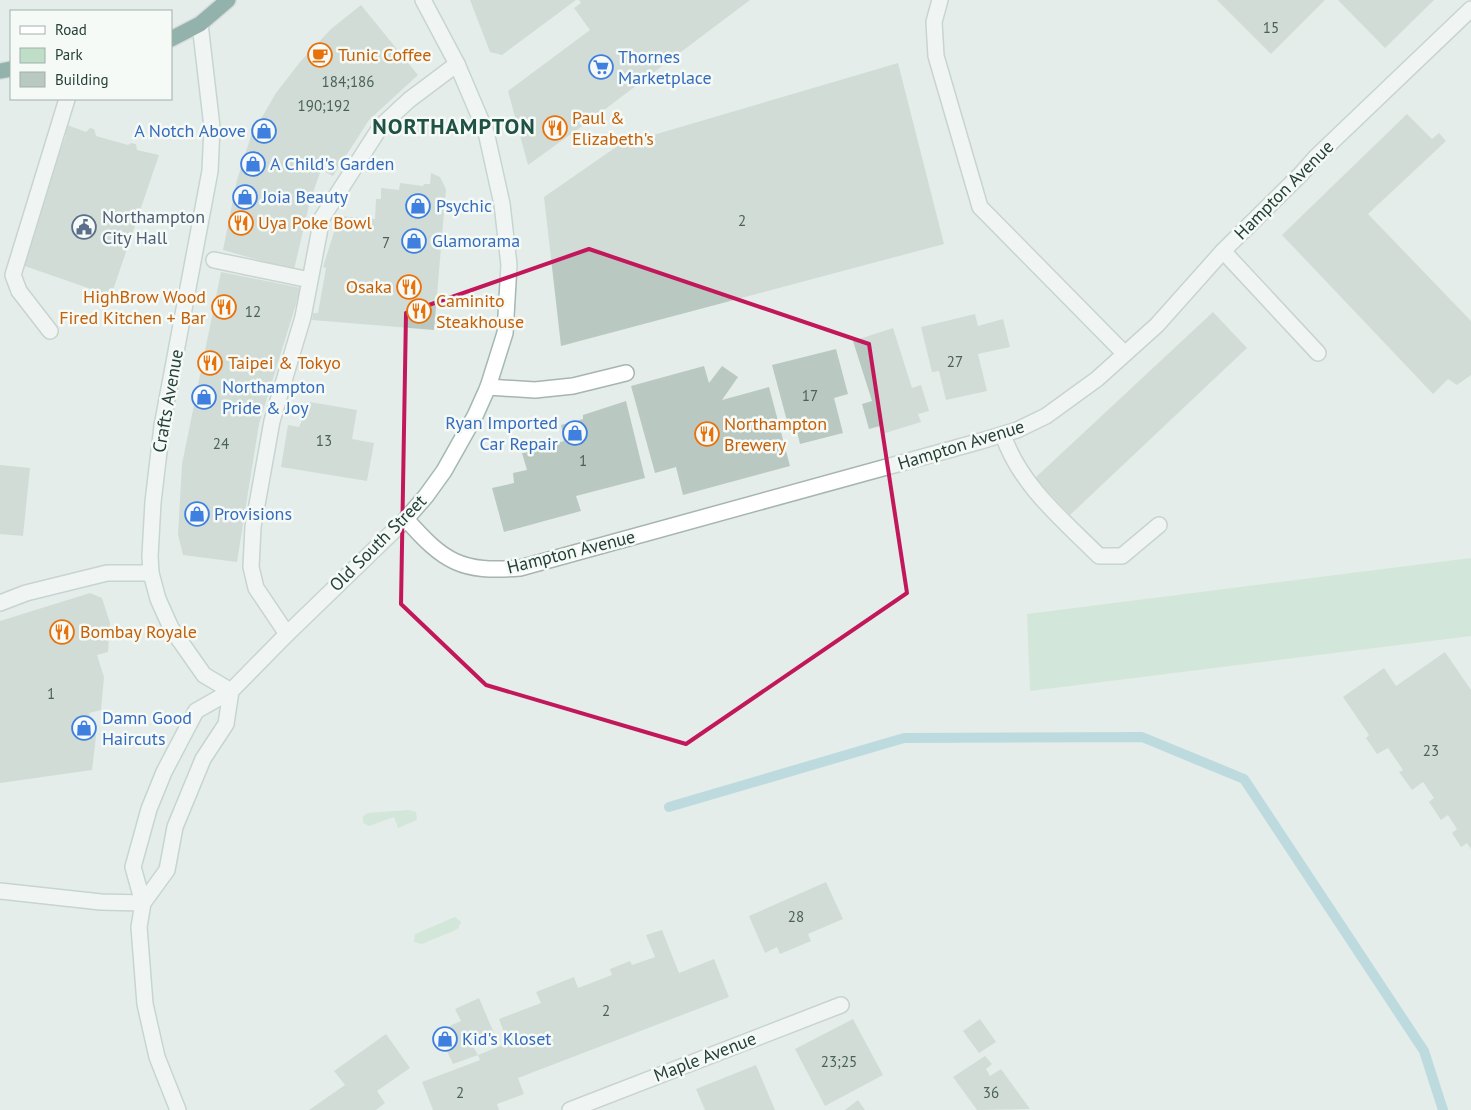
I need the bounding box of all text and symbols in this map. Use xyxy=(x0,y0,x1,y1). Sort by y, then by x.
legend xyxy=(10,10,172,100)
house number: 15 xyxy=(1263,18,1279,37)
text: Road xyxy=(55,20,87,39)
cafe icon: Tunic Coffee xyxy=(307,42,333,68)
place label: Tunic Coffee xyxy=(338,43,431,66)
text: Park xyxy=(55,45,83,64)
place label: Thornes Marketplace xyxy=(618,45,712,89)
supermarket icon: Thornes Marketplace xyxy=(588,54,614,80)
text: Building xyxy=(55,70,109,89)
house number: 184;186 xyxy=(322,72,374,91)
house number: 190;192 xyxy=(298,96,350,115)
place label: Paul & Elizabeth's xyxy=(572,106,654,150)
district label: NORTHAMPTON xyxy=(372,112,536,140)
restaurant icon: Paul & Elizabeth's xyxy=(542,115,568,141)
shop icon: A Notch Above xyxy=(251,118,277,144)
place label: A Notch Above xyxy=(134,119,246,142)
street label: Hampton Avenue xyxy=(1229,135,1338,244)
shop icon: A Child's Garden xyxy=(240,151,266,177)
place label: A Child's Garden xyxy=(270,152,394,175)
shop icon: Joia Beauty xyxy=(232,184,258,210)
place label: Joia Beauty xyxy=(261,185,349,208)
shop icon: Psychic xyxy=(405,193,431,219)
place label: Psychic xyxy=(436,194,492,217)
place label: Northampton City Hall xyxy=(102,205,205,249)
restaurant icon: Uya Poke Bowl xyxy=(228,210,254,236)
place label: Uya Poke Bowl xyxy=(258,211,372,234)
house number: 2 xyxy=(738,211,746,230)
public building icon: Northampton City Hall xyxy=(71,214,97,240)
shop icon: Glamorama xyxy=(401,228,427,254)
place label: Glamorama xyxy=(432,229,520,252)
house number: 7 xyxy=(382,233,390,252)
restaurant icon: Osaka xyxy=(396,274,422,300)
place label: Osaka xyxy=(346,275,392,298)
place label: HighBrow Wood Fired Kitchen + Bar xyxy=(59,285,206,329)
place label: Caminito Steakhouse xyxy=(436,289,524,333)
restaurant icon: HighBrow Wood Fired Kitchen + Bar xyxy=(211,294,237,320)
restaurant icon: Caminito Steakhouse xyxy=(406,298,432,324)
house number: 12 xyxy=(245,302,261,321)
street label: Crafts Avenue xyxy=(147,347,188,454)
restaurant icon: Taipei & Tokyo xyxy=(197,350,223,376)
place label: Taipei & Tokyo xyxy=(228,351,341,374)
house number: 27 xyxy=(947,352,963,371)
place label: Northampton Pride & Joy xyxy=(222,375,325,419)
shop icon: Northampton Pride & Joy xyxy=(191,384,217,410)
house number: 17 xyxy=(802,386,818,405)
place label: Ryan Imported Car Repair xyxy=(445,411,558,455)
place label: Northampton Brewery xyxy=(724,412,827,456)
street label: Hampton Avenue xyxy=(895,414,1027,475)
shop icon: Ryan Imported Car Repair xyxy=(562,420,588,446)
restaurant icon: Northampton Brewery xyxy=(694,421,720,447)
house number: 13 xyxy=(316,431,332,450)
house number: 24 xyxy=(213,434,229,453)
house number: 1 xyxy=(579,451,587,470)
street label: Old South Street xyxy=(324,489,431,596)
shop icon: Provisions xyxy=(184,501,210,527)
place label: Provisions xyxy=(214,502,292,525)
street label: Hampton Avenue xyxy=(504,524,637,579)
restaurant icon: Bombay Royale xyxy=(49,619,75,645)
place label: Bombay Royale xyxy=(80,620,197,643)
house number: 1 xyxy=(47,684,55,703)
place label: Damn Good Haircuts xyxy=(102,706,192,750)
shop icon: Damn Good Haircuts xyxy=(71,715,97,741)
house number: 23 xyxy=(1423,741,1439,760)
house number: 28 xyxy=(788,907,804,926)
house number: 2 xyxy=(602,1001,610,1020)
shop icon: Kid's Kloset xyxy=(432,1026,458,1052)
street label: Maple Avenue xyxy=(650,1026,759,1087)
place label: Kid's Kloset xyxy=(462,1027,551,1050)
house number: 23;25 xyxy=(821,1052,857,1071)
house number: 2 xyxy=(456,1083,464,1102)
house number: 36 xyxy=(983,1083,999,1102)

